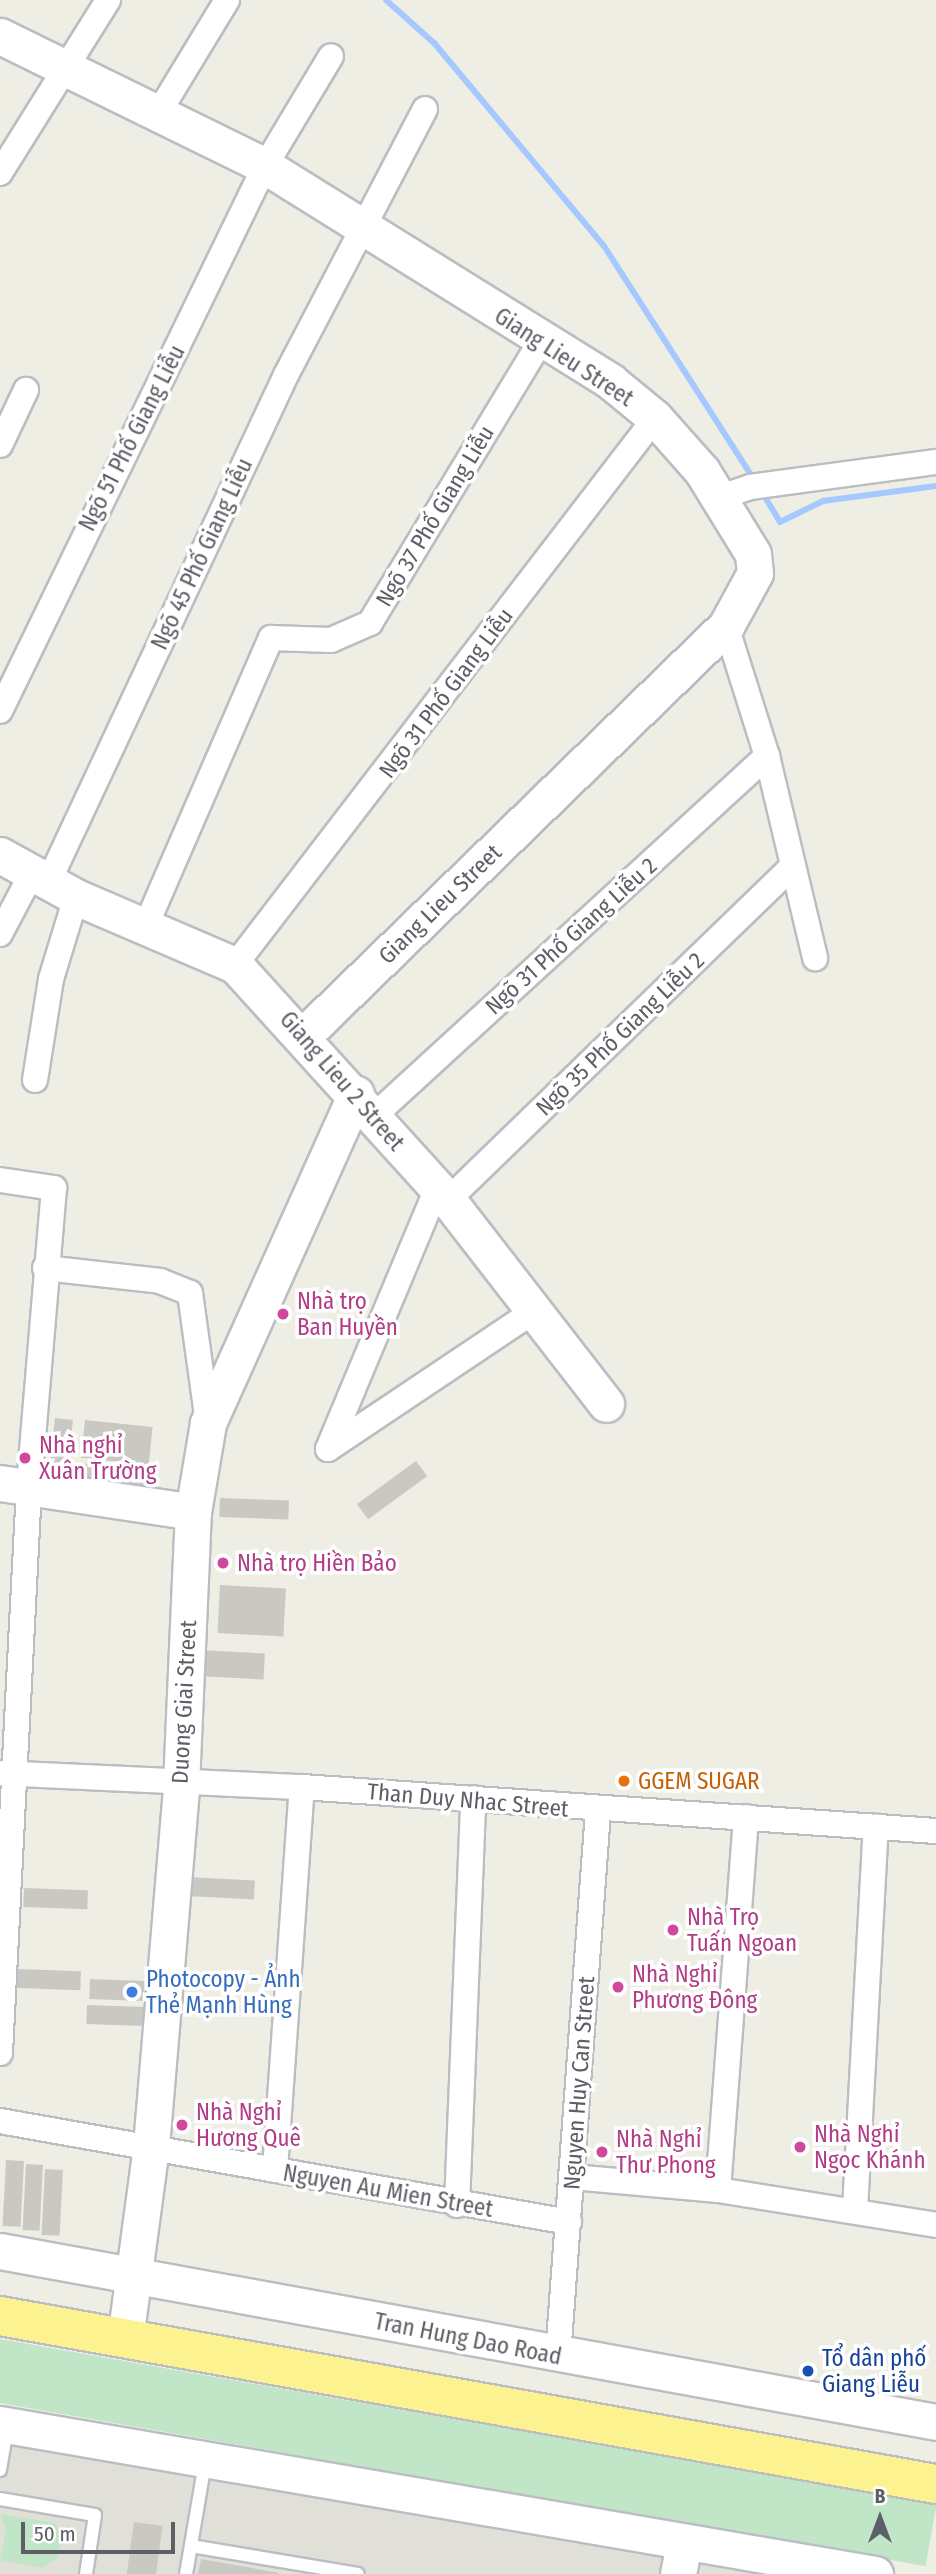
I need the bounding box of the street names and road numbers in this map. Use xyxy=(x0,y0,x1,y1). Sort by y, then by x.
street label: Giang Lieu Street xyxy=(489,302,639,412)
street label: Ngõ 51 Phố Giang Liễu xyxy=(73,340,191,536)
street label: Ngõ 37 Phố Giang Liễu xyxy=(370,421,500,611)
street label: Ngõ 45 Phố Giang Liễu xyxy=(146,454,258,654)
street label: Ngõ 31 Phố Giang Liễu xyxy=(373,603,519,783)
street label: Giang Lieu Street xyxy=(373,839,507,969)
street label: Ngõ 31 Phố Giang Liễu 2 xyxy=(480,852,662,1020)
street label: Ngõ 35 Phố Giang Liễu 2 xyxy=(530,947,710,1121)
street label: Giang Lieu 2 Street xyxy=(274,1006,410,1156)
street label: Duong Giai Street xyxy=(166,1619,202,1785)
street label: Than Duy Nhac Street xyxy=(366,1777,570,1823)
street label: Nguyen Huy Can Street xyxy=(558,1975,600,2191)
street label: Nguyen Au Mien Street xyxy=(281,2159,495,2223)
street label: Tran Hung Dao Road xyxy=(372,2307,564,2371)

